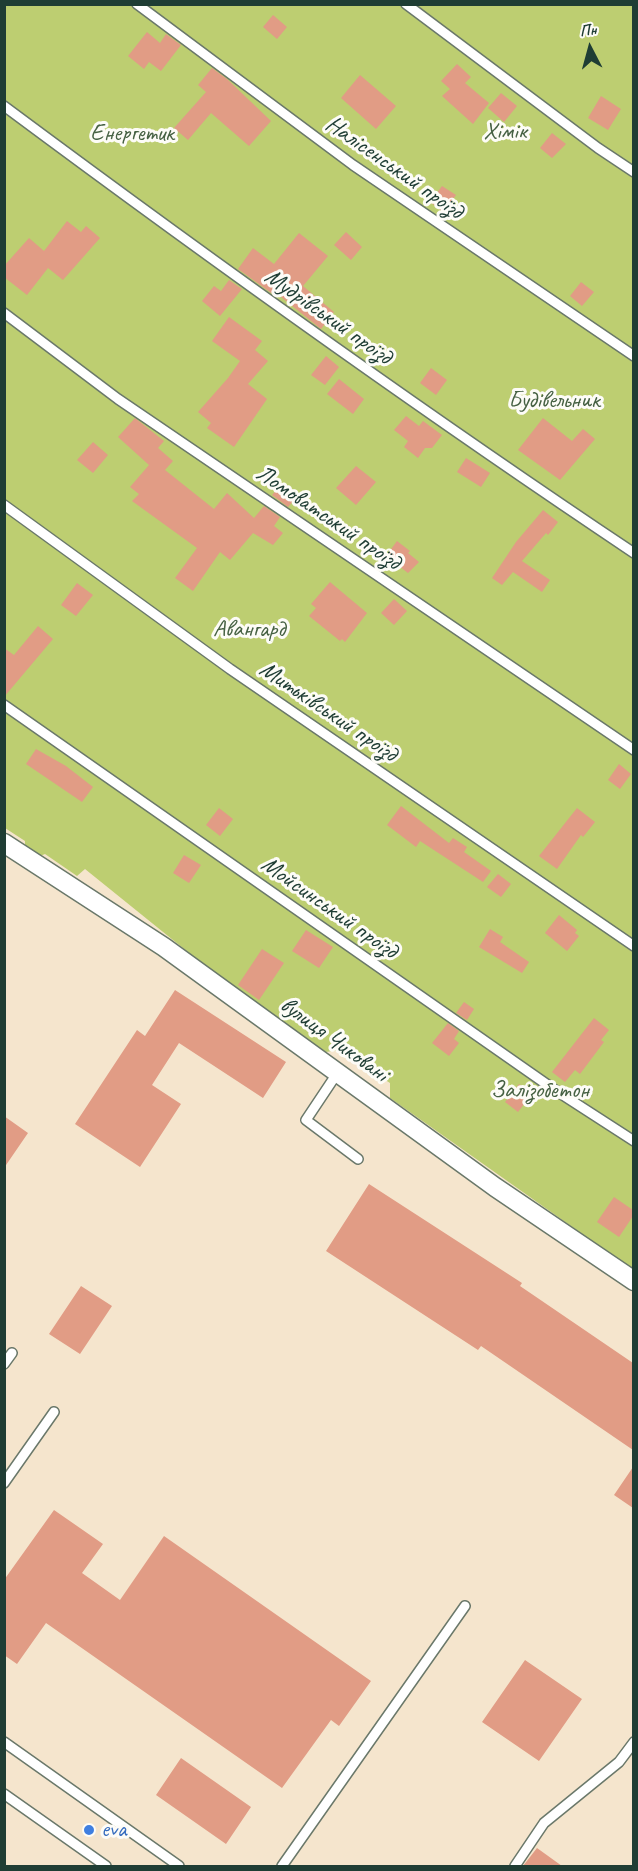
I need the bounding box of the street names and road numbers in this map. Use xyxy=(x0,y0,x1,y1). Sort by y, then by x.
street label: Налісенський проїзд xyxy=(320,110,468,226)
street label: Мудрівський проїзд xyxy=(259,263,397,371)
street label: Ломоватський проїзд xyxy=(250,459,406,577)
street label: Митьківський проїзд xyxy=(254,655,402,769)
street label: Мойсинський проїзд xyxy=(255,850,403,966)
street label: вулиця Чиковані xyxy=(274,991,394,1089)

